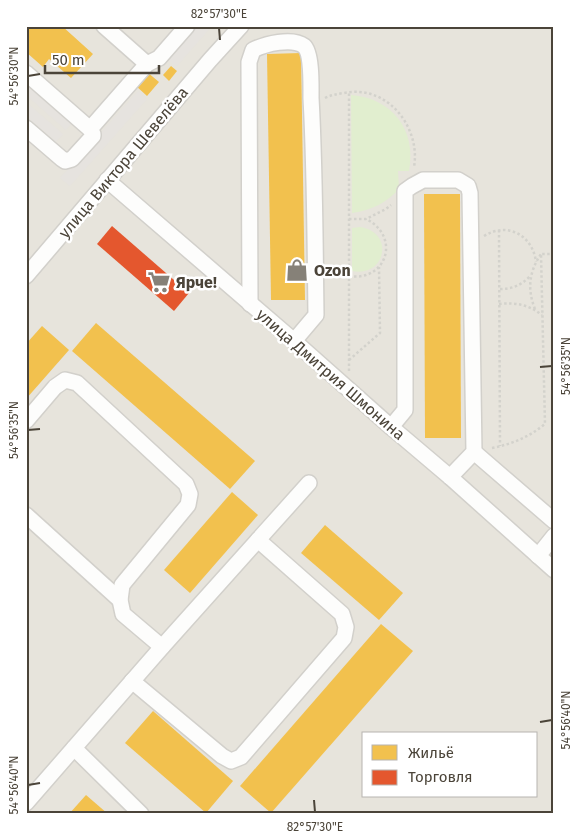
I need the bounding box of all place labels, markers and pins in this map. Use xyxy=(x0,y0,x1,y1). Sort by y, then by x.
shop icon: Ozon xyxy=(284,257,310,283)
place label: Ozon xyxy=(314,261,351,280)
supermarket icon: Ярче! xyxy=(146,269,172,295)
place label: Ярче! xyxy=(176,273,217,292)

